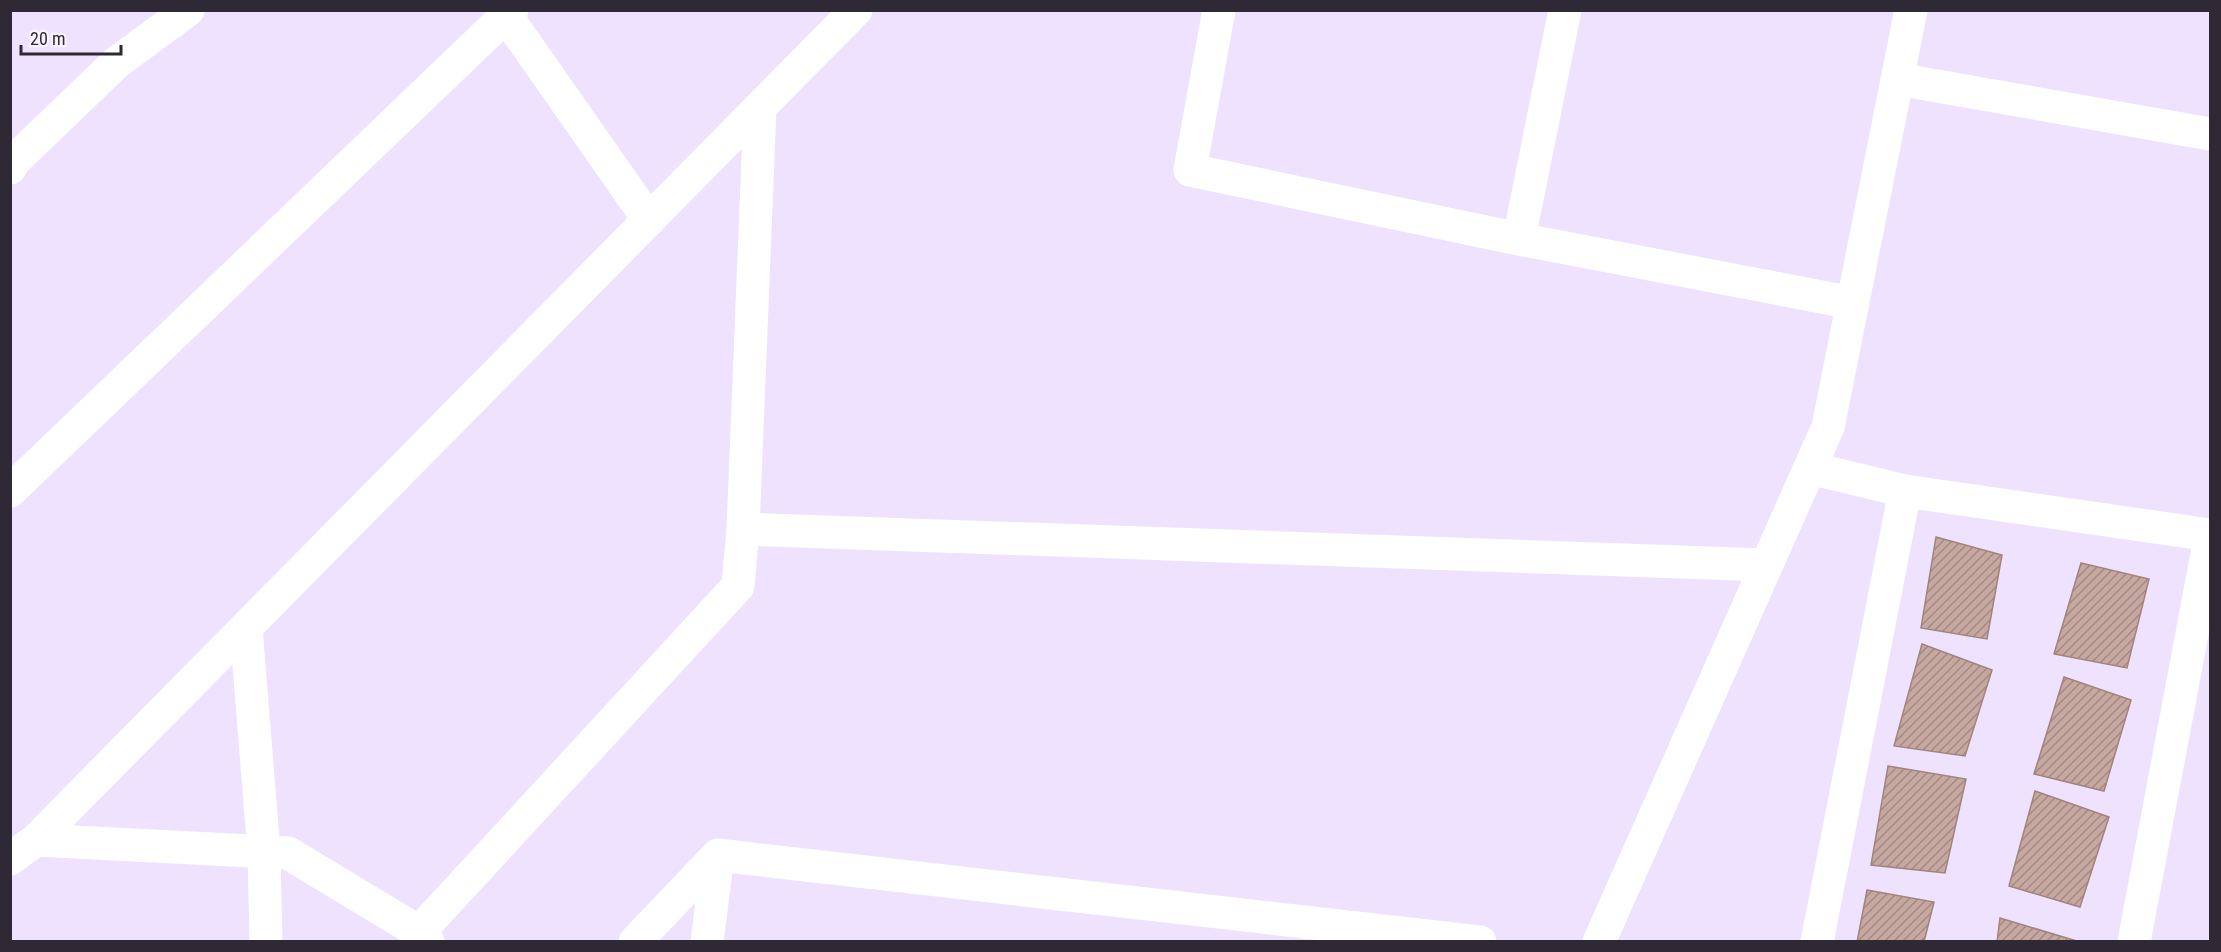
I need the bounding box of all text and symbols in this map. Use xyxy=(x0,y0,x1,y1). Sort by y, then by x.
scale bar xyxy=(21,18,122,56)
text: 20 m xyxy=(30,28,65,49)

